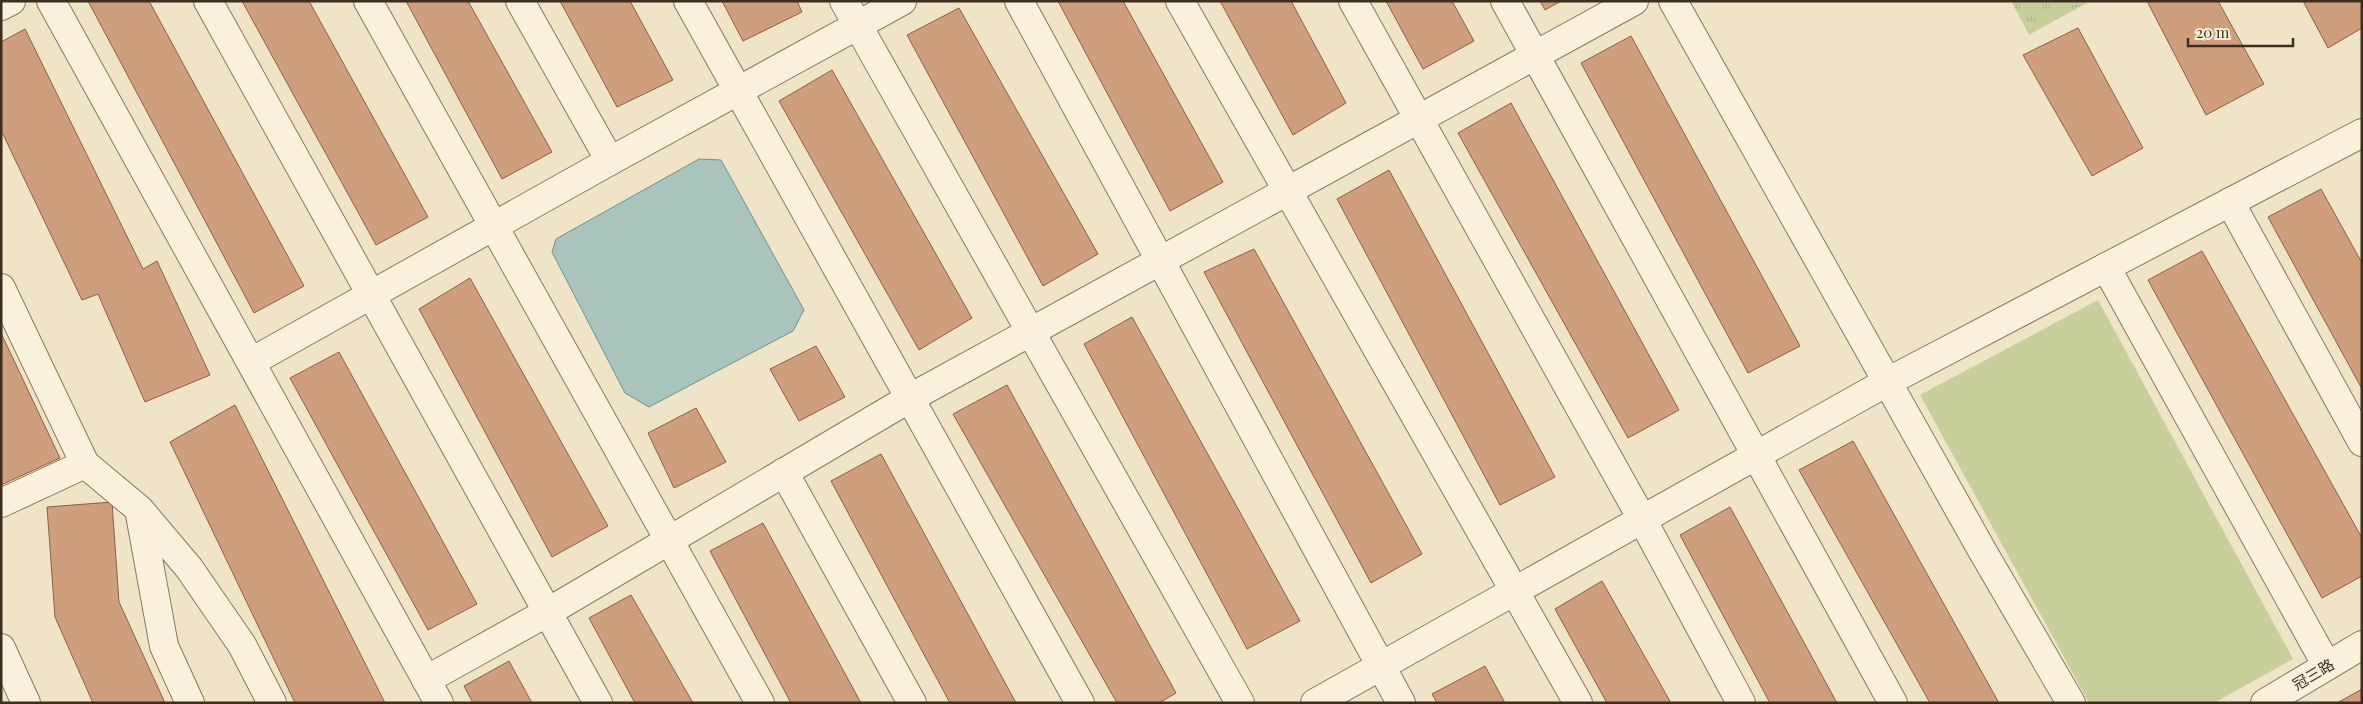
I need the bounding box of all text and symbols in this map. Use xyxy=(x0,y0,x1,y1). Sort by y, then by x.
scale bar xyxy=(2188,15,2293,47)
text: 20 m xyxy=(2196,22,2230,42)
street label: 冠三路 xyxy=(2289,654,2337,694)

